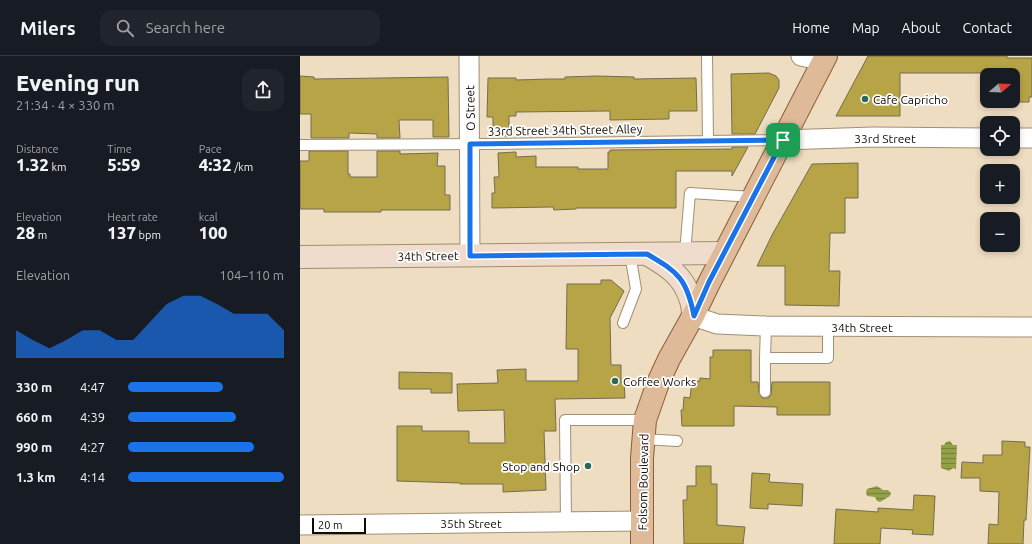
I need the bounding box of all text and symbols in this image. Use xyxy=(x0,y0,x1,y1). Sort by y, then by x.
search box xyxy=(100,10,380,46)
text: Milers xyxy=(20,17,76,39)
icon: search xyxy=(114,17,136,39)
text: Search here xyxy=(146,19,225,36)
text: Home xyxy=(792,20,830,36)
text: Map xyxy=(852,20,880,36)
text: About xyxy=(902,20,941,36)
text: Contact xyxy=(963,20,1012,36)
north arrow xyxy=(980,68,1020,108)
map controls xyxy=(980,68,1020,252)
button: share xyxy=(242,69,284,111)
text: Evening run xyxy=(16,70,140,95)
street label: O Street xyxy=(463,85,477,131)
place label: Cafe Capricho xyxy=(873,93,948,106)
marker: Cafe Capricho xyxy=(860,94,870,104)
text: 21:34 · 4 × 330 m xyxy=(16,98,115,112)
button: locate xyxy=(980,116,1020,156)
street label: 33rd Street 34th Street Alley xyxy=(488,122,643,138)
pin xyxy=(766,123,800,157)
icon: arrive xyxy=(772,129,794,151)
street label: 33rd Street xyxy=(854,132,916,145)
text: Distance xyxy=(16,143,59,155)
text: Time xyxy=(107,143,132,155)
text: Pace xyxy=(199,143,222,155)
text: 1.32 xyxy=(16,155,49,174)
text: 5:59 xyxy=(107,155,140,174)
text: 4:32 xyxy=(199,155,232,174)
text: km xyxy=(49,161,67,173)
text: /km xyxy=(232,161,253,173)
button: + xyxy=(980,164,1020,204)
text: Elevation xyxy=(16,211,62,223)
text: Heart rate xyxy=(107,211,158,223)
text: kcal xyxy=(199,211,218,223)
button: − xyxy=(980,212,1020,252)
text: 28 xyxy=(16,223,35,242)
text: 137 xyxy=(107,223,136,242)
text: 100 xyxy=(199,223,227,242)
text: m xyxy=(35,229,47,241)
text: bpm xyxy=(136,229,161,241)
street label: 34th Street xyxy=(397,249,459,263)
text: Elevation xyxy=(16,268,70,282)
text: 104–110 m xyxy=(219,268,284,282)
street label: 34th Street xyxy=(831,321,893,334)
place label: Coffee Works xyxy=(623,375,696,388)
marker: Coffee Works xyxy=(610,376,620,386)
text: 330 m xyxy=(16,380,52,394)
text: 4:47 xyxy=(80,380,105,394)
text: 660 m xyxy=(16,410,52,424)
text: 4:39 xyxy=(80,410,105,424)
street label: Folsom Boulevard xyxy=(636,434,650,530)
text: 990 m xyxy=(16,440,52,454)
text: 4:27 xyxy=(80,440,105,454)
place label: Stop and Shop xyxy=(502,460,580,473)
marker: Stop and Shop xyxy=(583,461,593,471)
text: 1.3 km xyxy=(16,470,55,484)
text: 4:14 xyxy=(80,470,105,484)
scale bar xyxy=(312,516,366,535)
street label: 35th Street xyxy=(440,517,502,530)
text: 20 m xyxy=(318,519,342,531)

